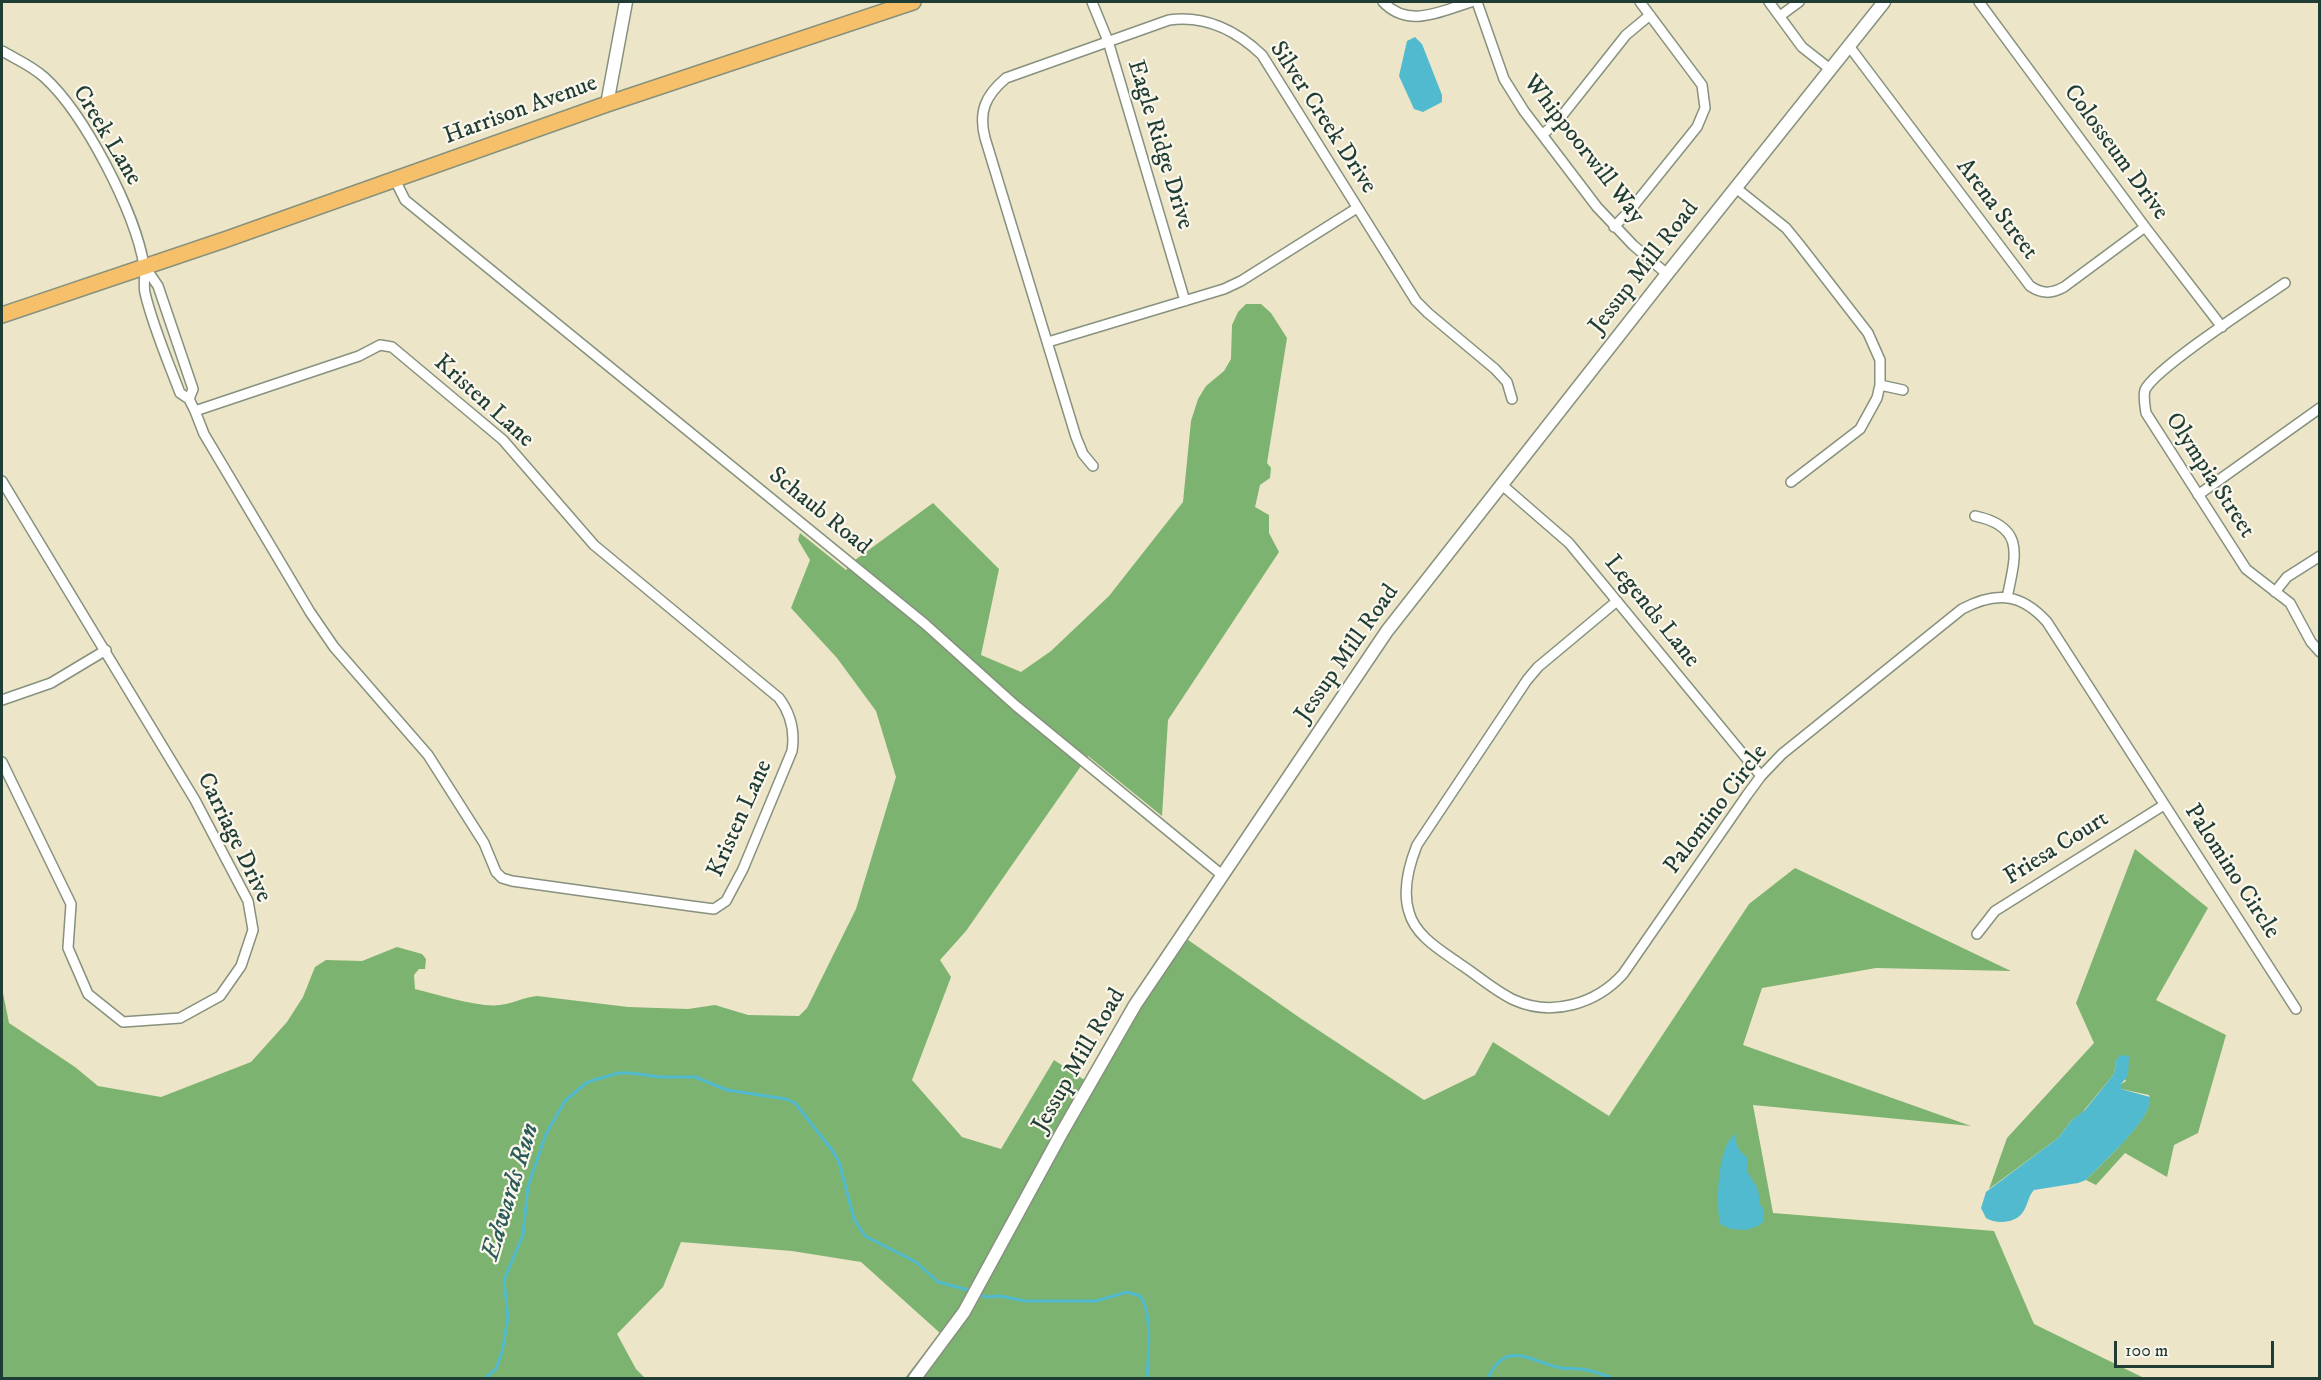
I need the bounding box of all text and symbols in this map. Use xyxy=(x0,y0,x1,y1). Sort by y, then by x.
street label: Silver Creek Drive xyxy=(1262,37,1382,199)
street label: Eagle Ridge Drive xyxy=(1120,57,1198,233)
street label: Harrison Avenue xyxy=(440,70,602,152)
street label: Whippoorwill Way xyxy=(1516,70,1650,230)
street label: Colosseum Drive xyxy=(2056,80,2174,226)
street label: Creek Lane xyxy=(65,81,147,191)
street label: Arena Street xyxy=(1949,154,2043,266)
street label: Jessup Mill Road xyxy=(1584,196,1706,340)
street label: Kristen Lane xyxy=(427,349,539,455)
street label: Olympia Street xyxy=(2158,408,2260,544)
street label: Schaub Road xyxy=(762,462,876,562)
street label: Legends Lane xyxy=(1597,550,1705,674)
street label: Jessup Mill Road xyxy=(1290,580,1406,728)
street label: Palomino Circle xyxy=(1659,740,1775,880)
street label: Kristen Lane xyxy=(702,756,780,882)
street label: Carriage Drive xyxy=(189,769,277,907)
street label: Palomino Circle xyxy=(2177,799,2285,945)
street label: Friesa Court xyxy=(1999,806,2115,892)
street label: Jessup Mill Road xyxy=(1027,984,1133,1138)
water label: Edwards Run xyxy=(476,1120,548,1264)
scale bar xyxy=(2117,1329,2278,1367)
text: 100 m xyxy=(2125,1340,2168,1362)

